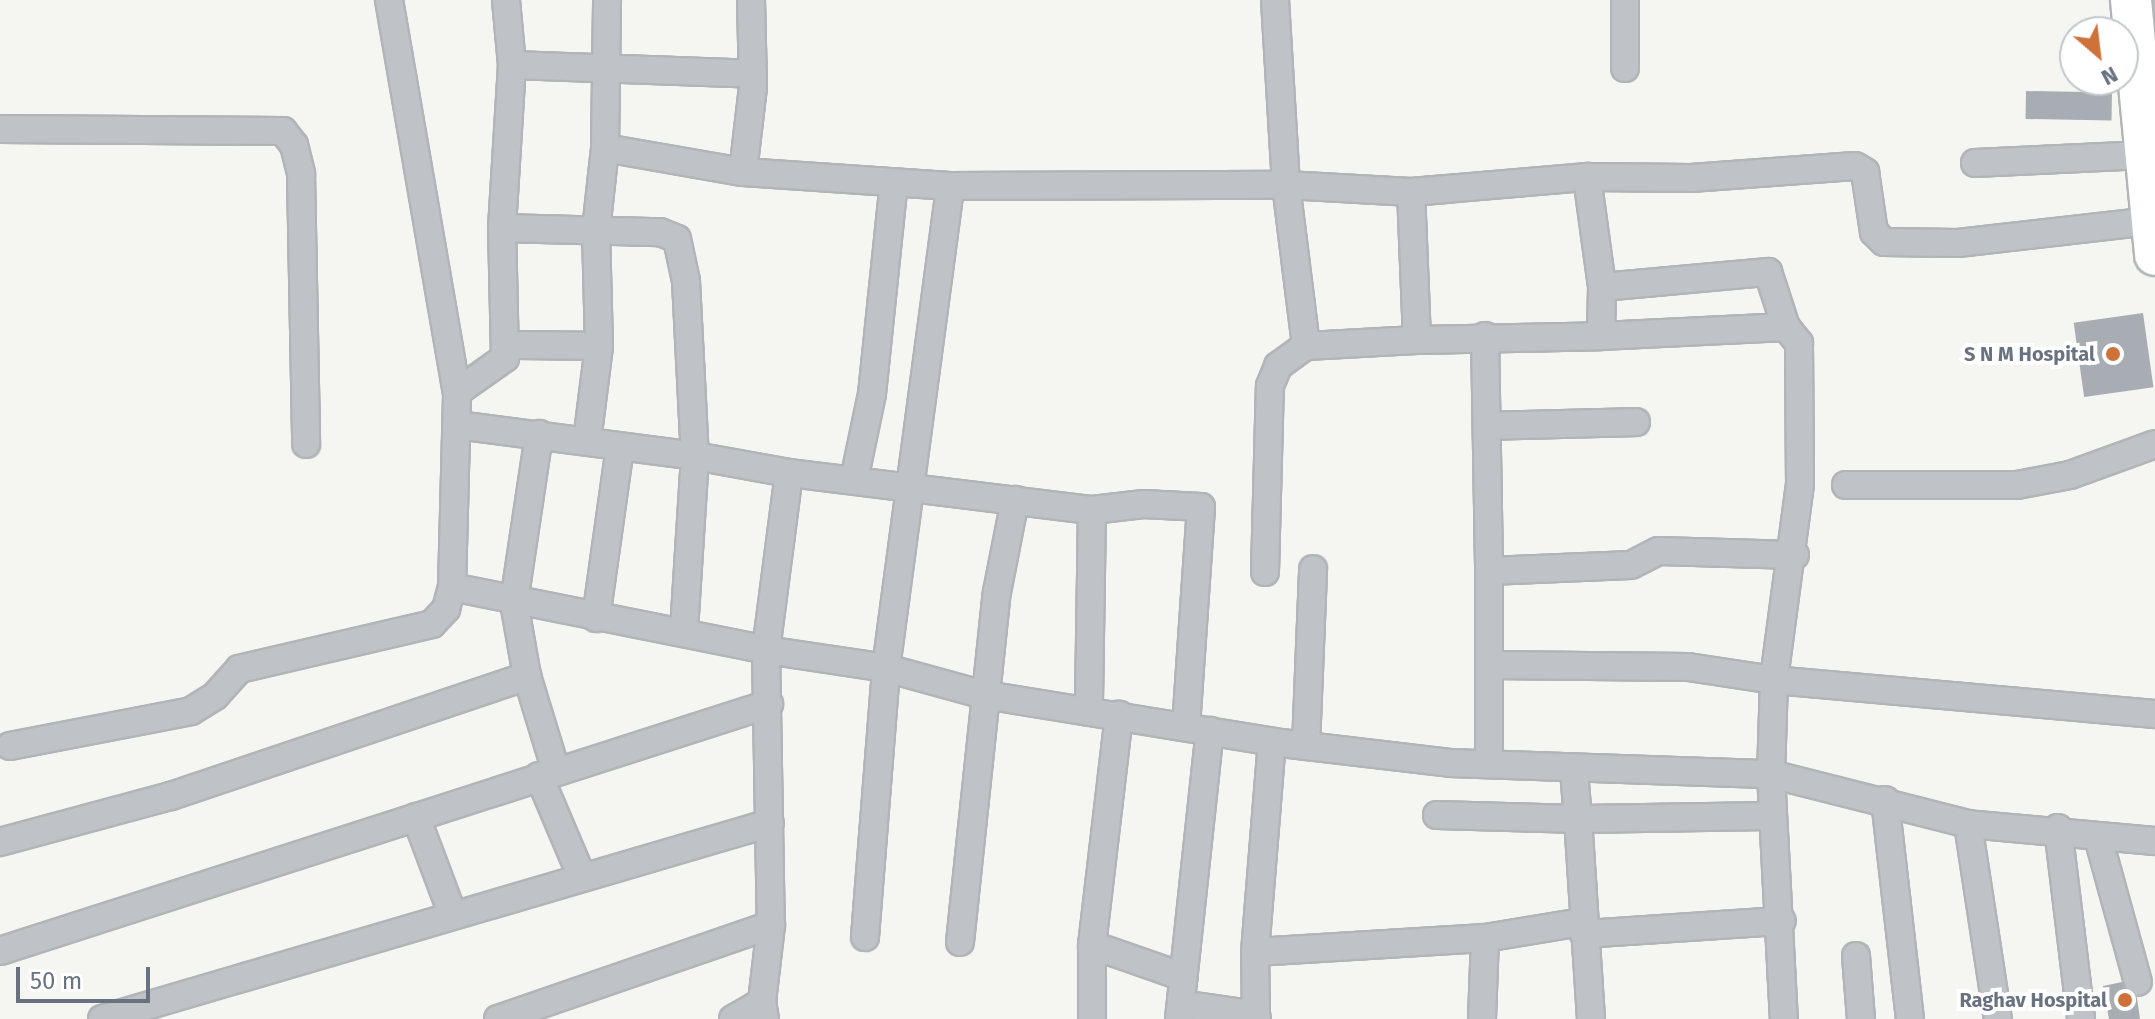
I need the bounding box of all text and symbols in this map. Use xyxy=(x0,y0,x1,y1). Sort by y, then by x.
north arrow xyxy=(2059,16,2139,96)
text: N xyxy=(2097,61,2122,91)
place label: S N M Hospital xyxy=(1964,342,2095,366)
marker: S N M Hospital xyxy=(2102,343,2124,365)
scale bar xyxy=(20,951,154,1001)
text: 50 m xyxy=(30,967,82,995)
place label: Raghav Hospital xyxy=(1959,988,2107,1012)
marker: Raghav Hospital xyxy=(2114,989,2136,1011)

